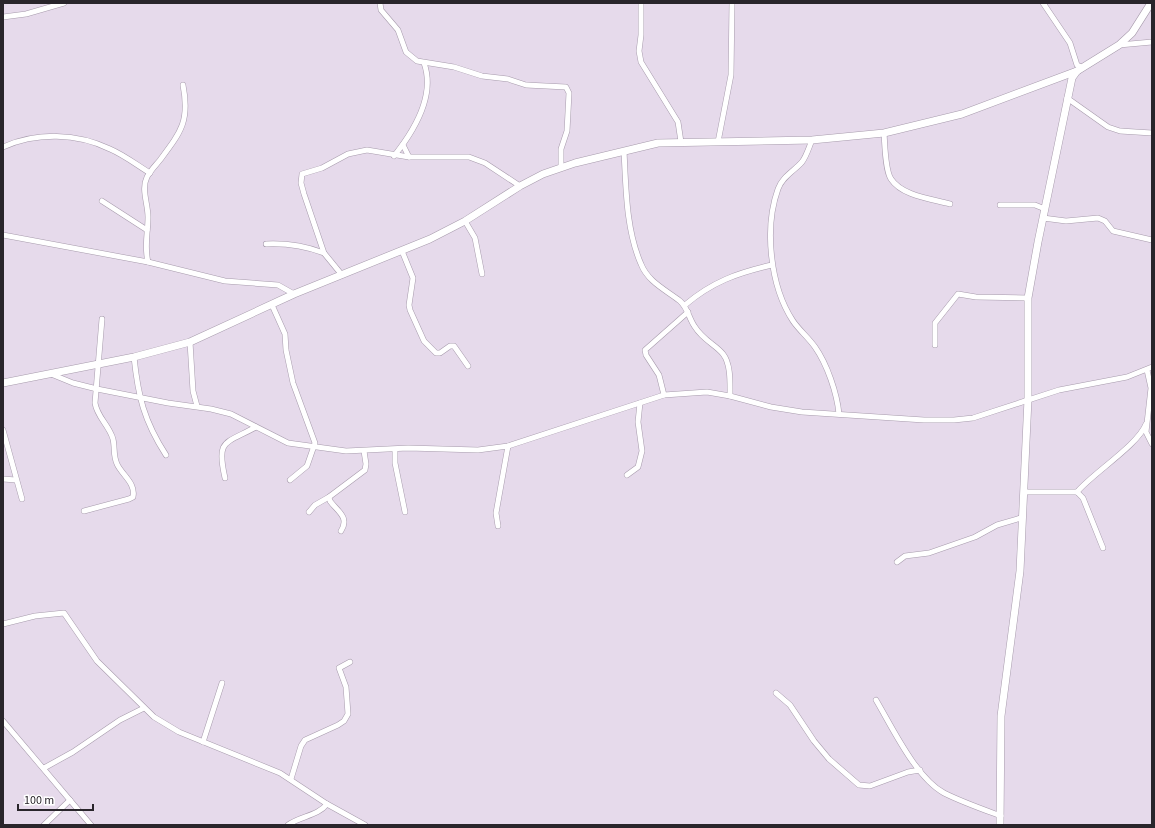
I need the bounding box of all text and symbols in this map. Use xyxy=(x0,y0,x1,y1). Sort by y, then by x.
scale bar xyxy=(18,786,93,812)
text: 100 m xyxy=(24,792,54,809)

